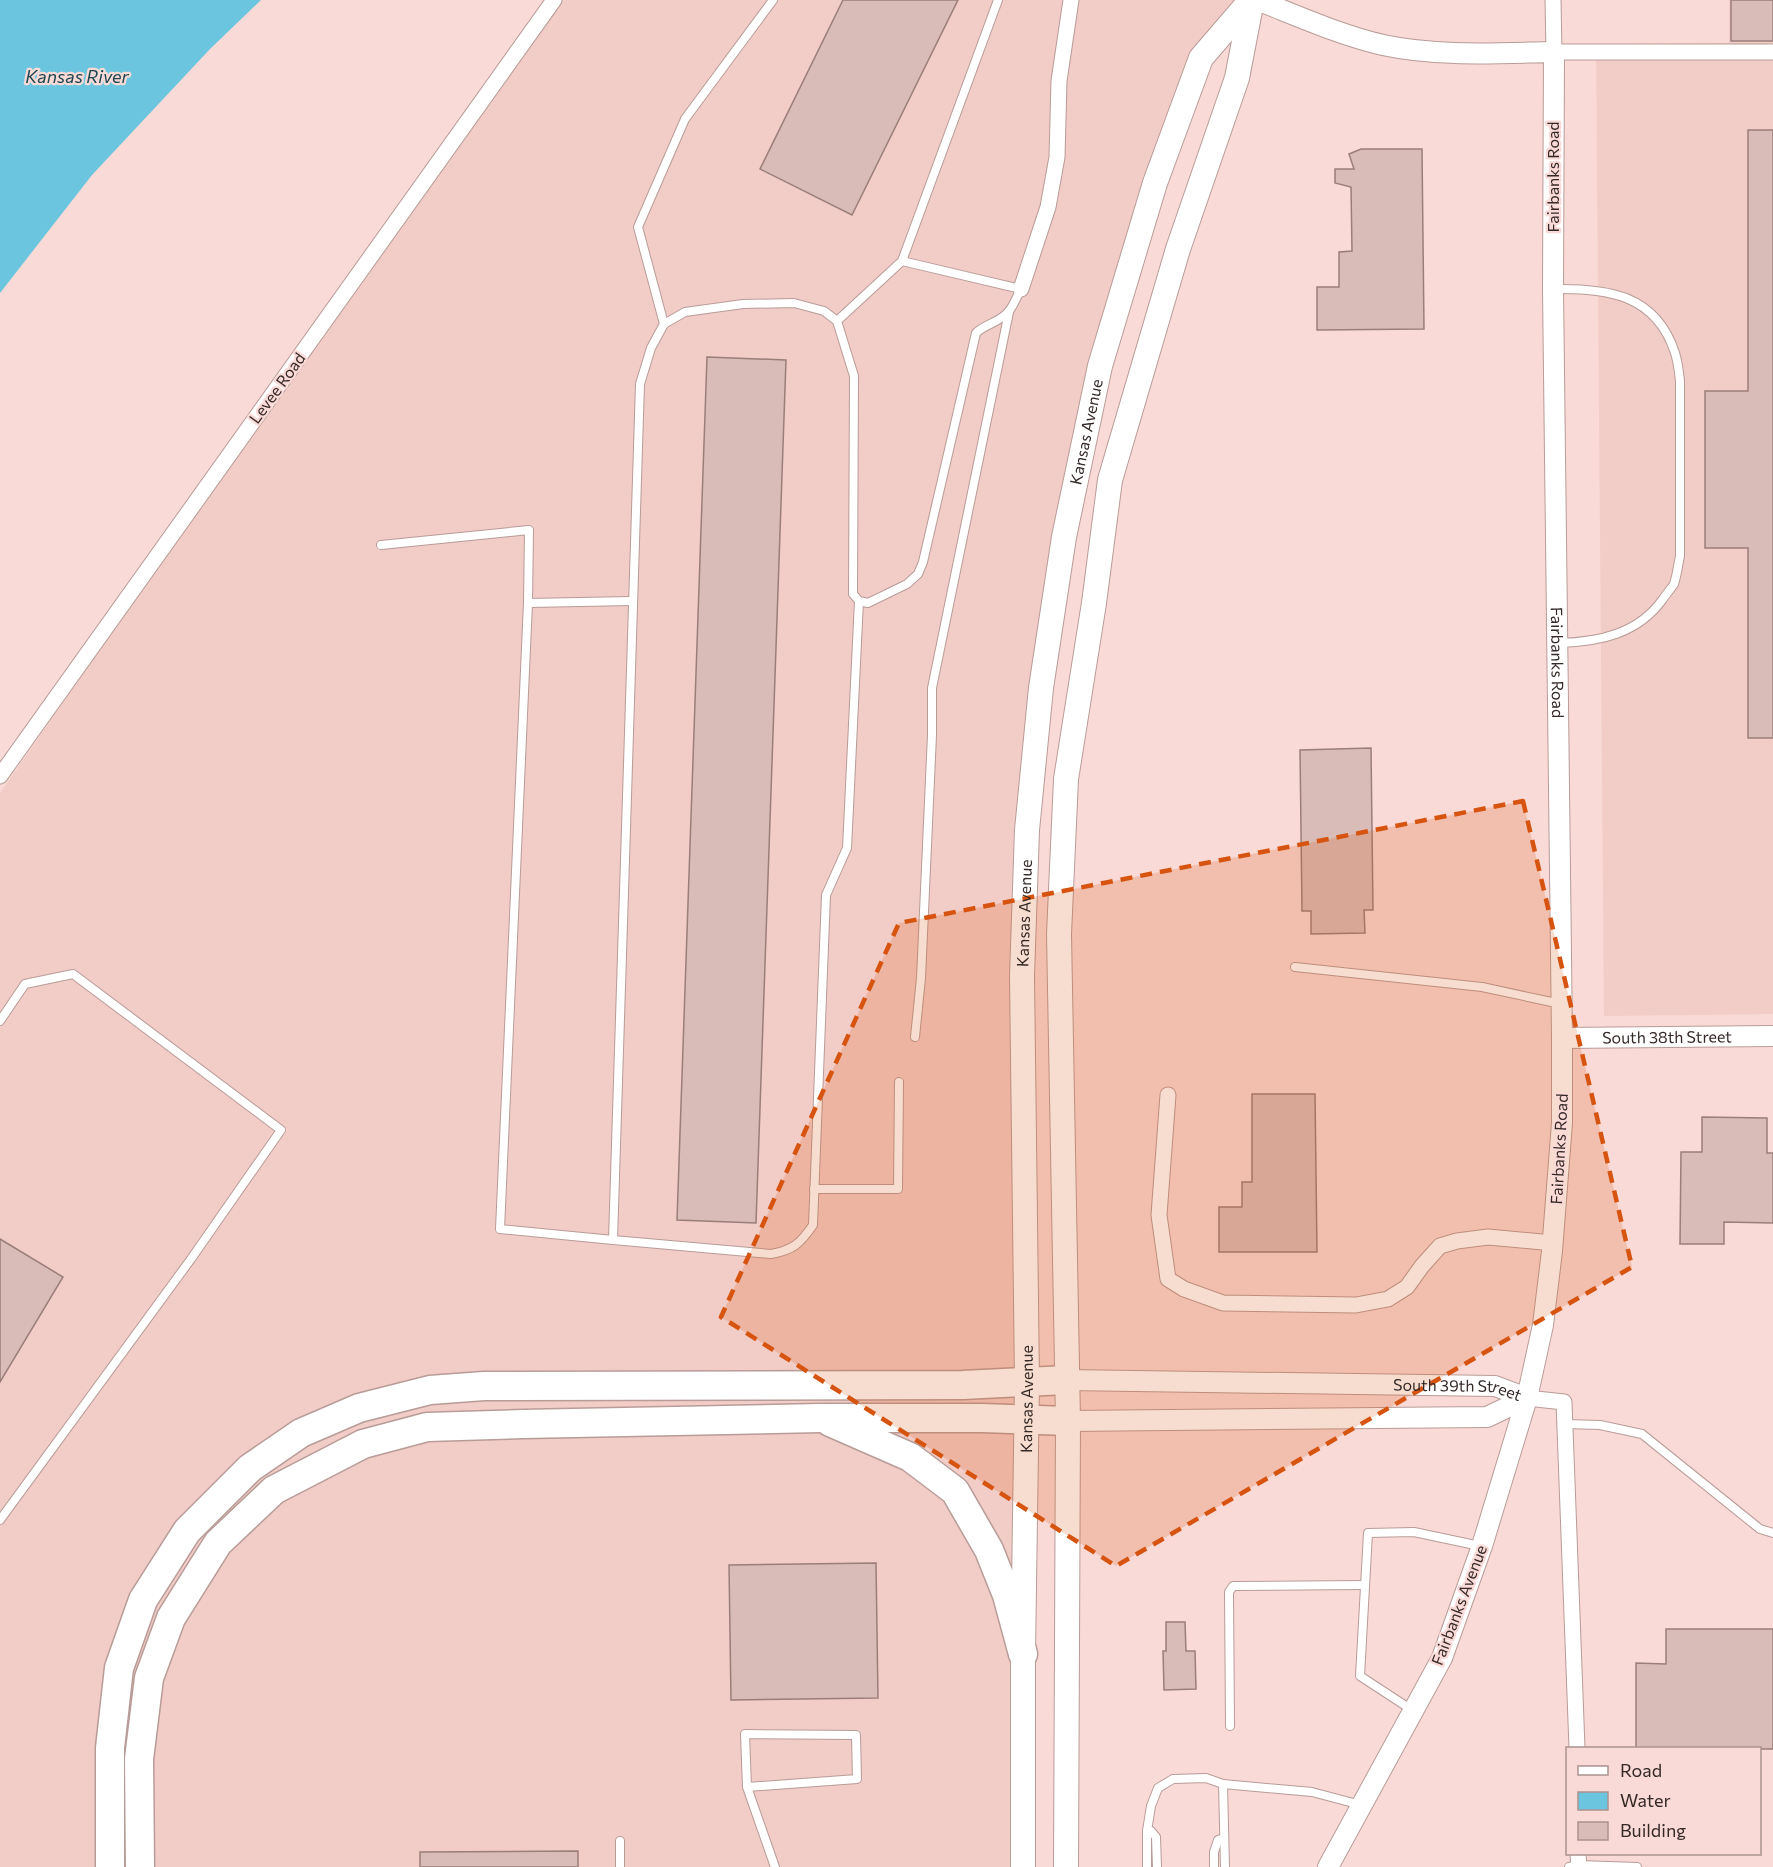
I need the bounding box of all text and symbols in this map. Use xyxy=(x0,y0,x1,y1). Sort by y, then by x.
water label: Kansas River xyxy=(25,65,130,87)
street label: Fairbanks Road xyxy=(1543,121,1562,233)
street label: Levee Road xyxy=(245,349,309,427)
street label: Kansas Avenue xyxy=(1065,377,1106,486)
street label: Fairbanks Road xyxy=(1548,607,1568,718)
street label: Kansas Avenue xyxy=(1012,859,1035,967)
street label: South 38th Street xyxy=(1602,1026,1732,1047)
street label: Fairbanks Road xyxy=(1546,1093,1571,1205)
street label: Kansas Avenue xyxy=(1016,1345,1036,1453)
street label: South 39th Street xyxy=(1393,1375,1525,1404)
street label: Fairbanks Avenue xyxy=(1427,1542,1490,1668)
legend xyxy=(1566,1747,1761,1855)
text: Road xyxy=(1620,1759,1662,1781)
text: Water xyxy=(1620,1789,1671,1811)
text: Building xyxy=(1620,1819,1686,1841)

